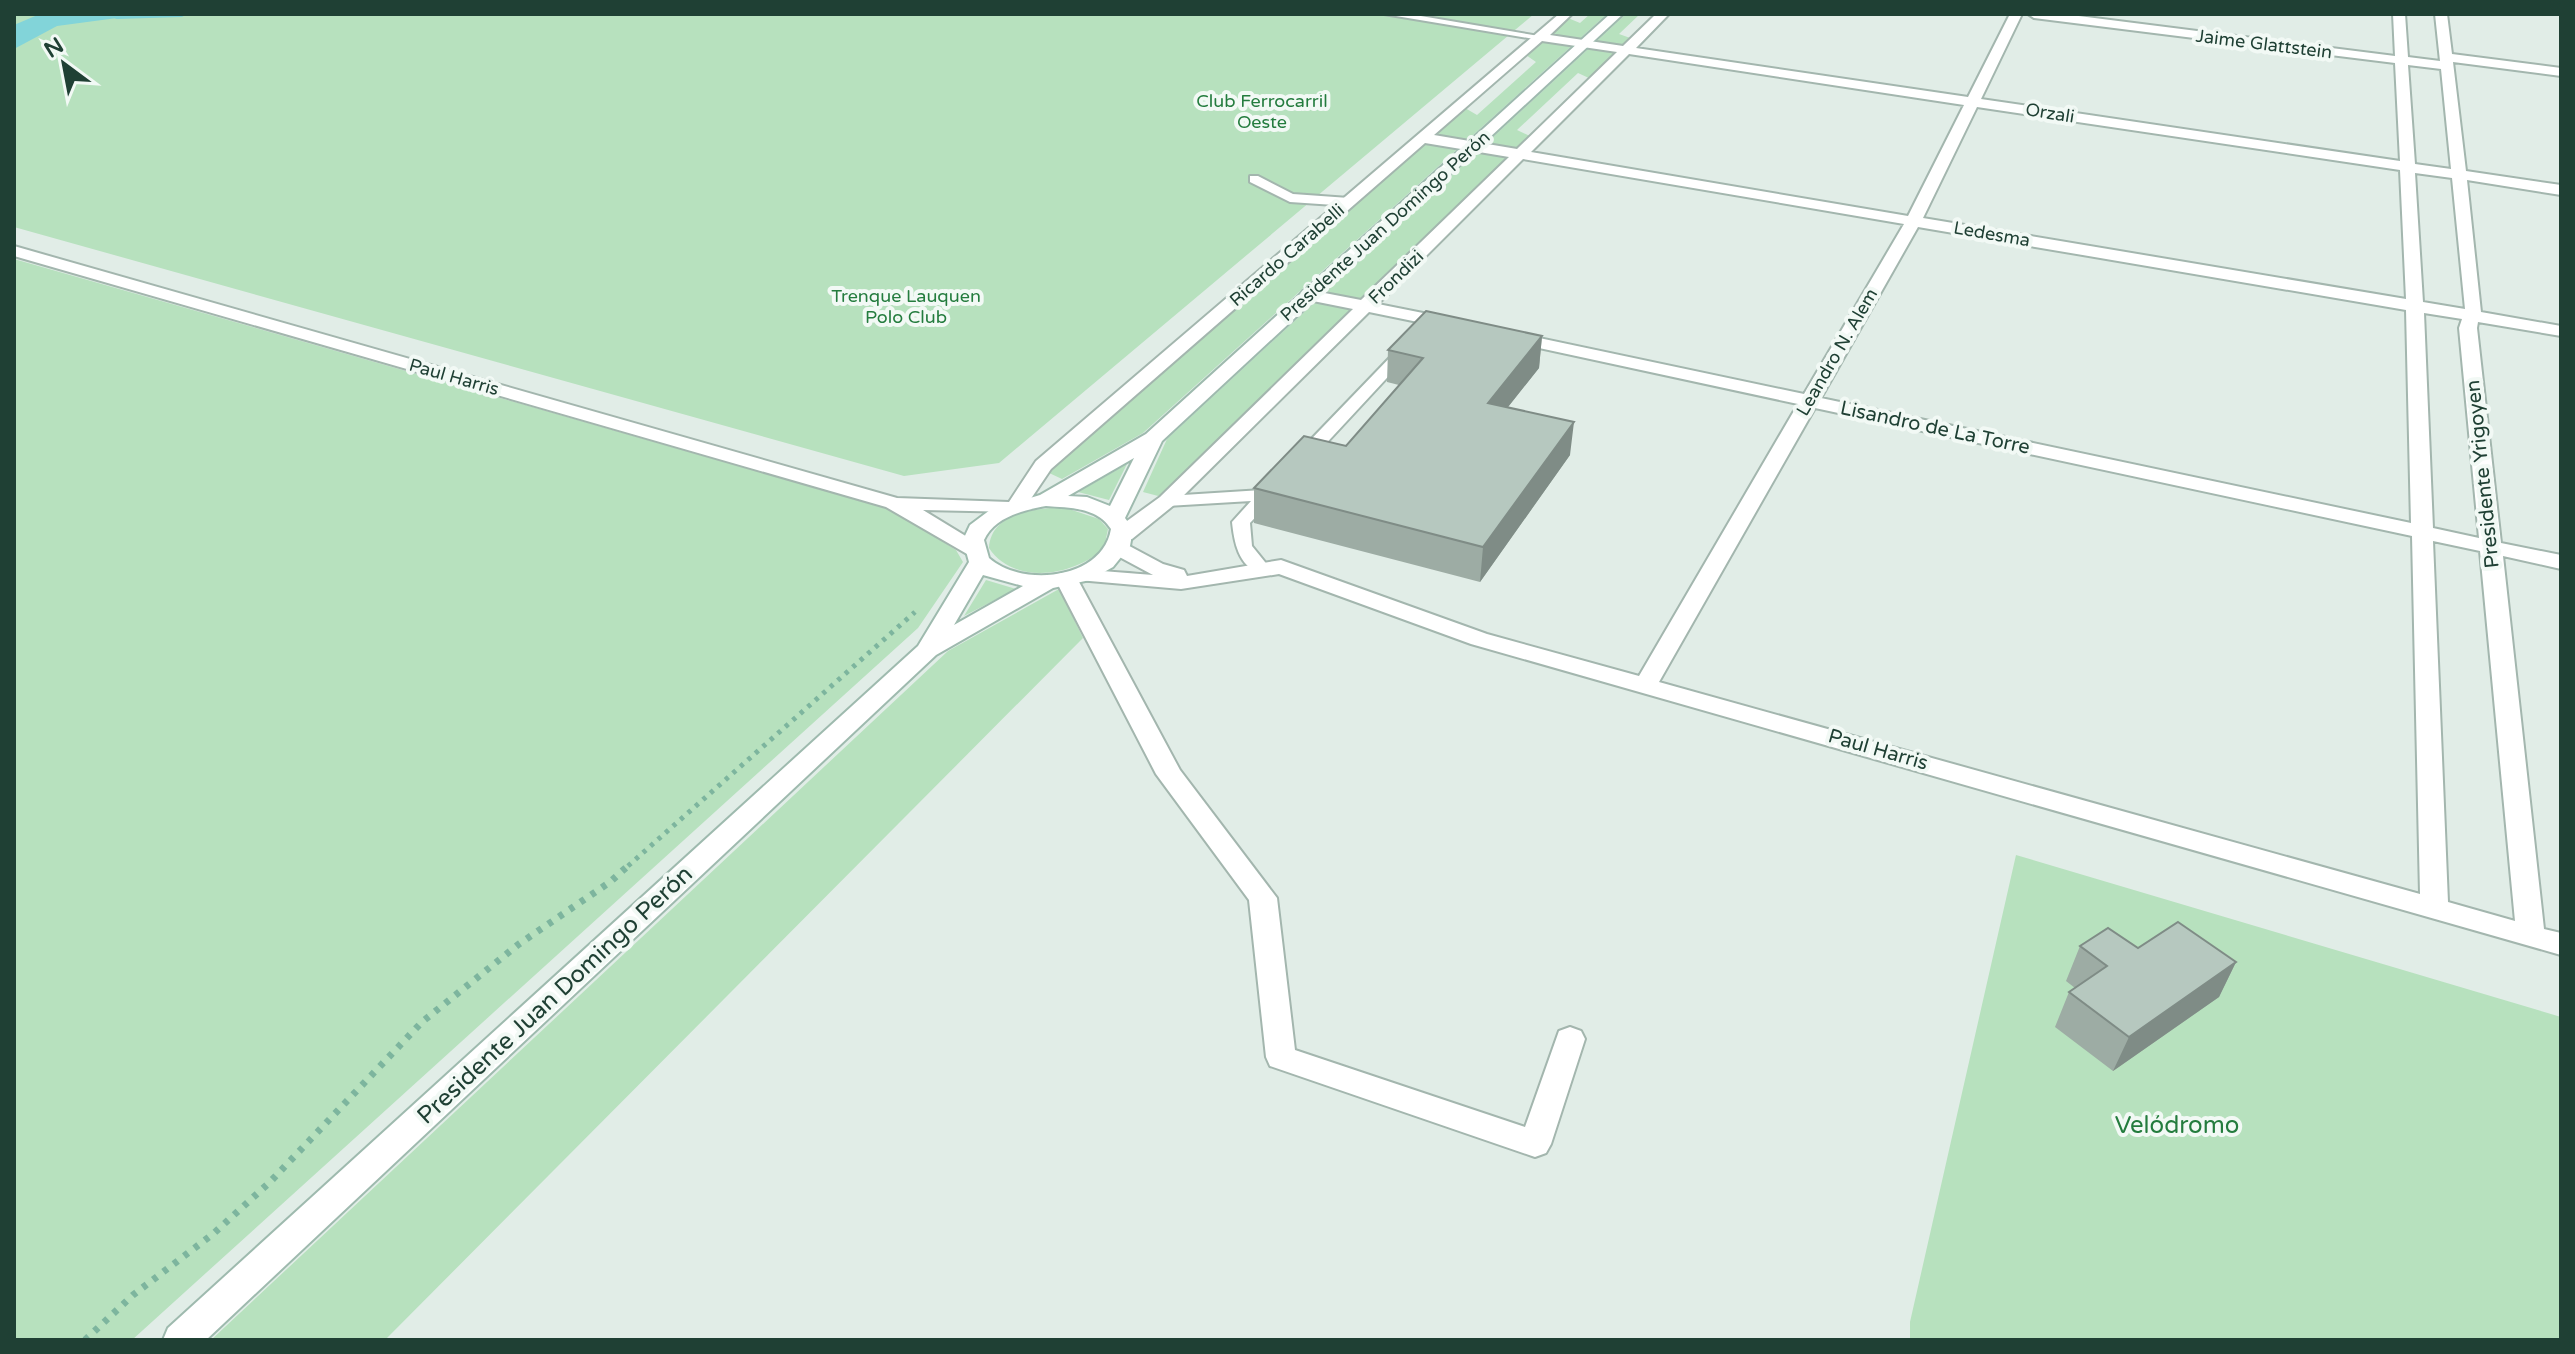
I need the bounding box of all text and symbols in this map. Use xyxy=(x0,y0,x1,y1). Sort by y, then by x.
north arrow xyxy=(24,24,104,104)
street label: Jaime Glattstein xyxy=(2195,25,2333,63)
text: N xyxy=(40,32,68,64)
park label: Club Ferrocarril Oeste xyxy=(1196,90,1328,133)
street label: Orzali xyxy=(2024,98,2076,128)
street label: Presidente Juan Domingo Perón xyxy=(1276,126,1494,326)
street label: Ricardo Carabelli xyxy=(1225,199,1349,311)
street label: Ledesma xyxy=(1952,216,2032,252)
street label: Frondizi xyxy=(1364,245,1428,309)
street label: Leandro N. Alem xyxy=(1792,284,1882,420)
park label: Trenque Lauquen Polo Club xyxy=(831,285,981,328)
street label: Paul Harris xyxy=(407,354,501,400)
street label: Presidente Yrigoyen xyxy=(2461,379,2505,569)
street label: Lisandro de La Torre xyxy=(1838,396,2032,460)
street label: Paul Harris xyxy=(1825,724,1931,776)
street label: Presidente Juan Domingo Perón xyxy=(411,860,699,1130)
park label: Velódromo xyxy=(2115,1111,2239,1140)

